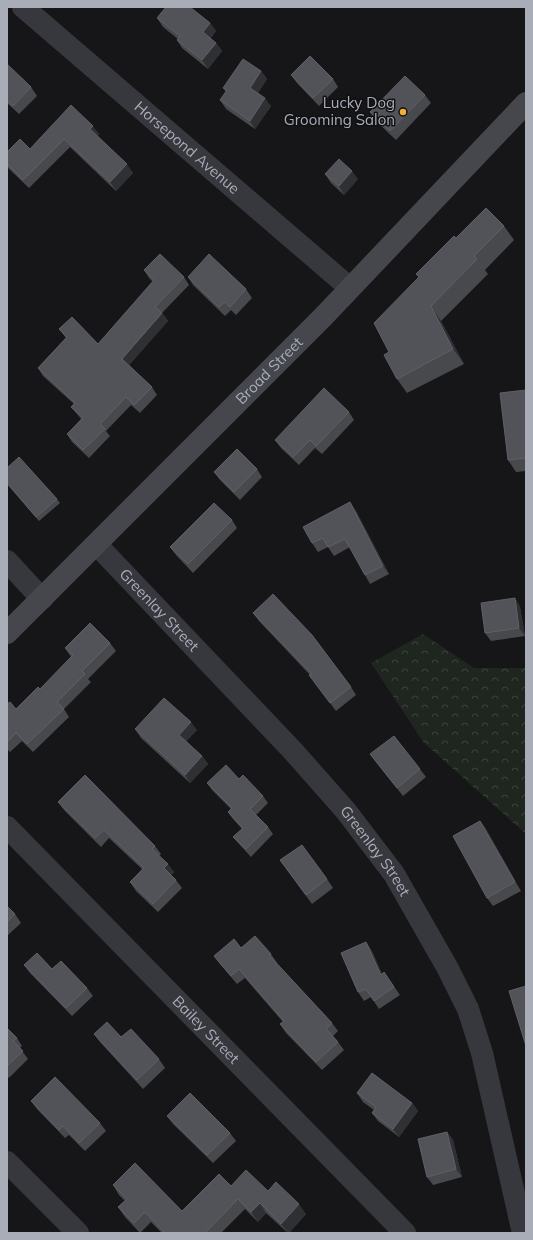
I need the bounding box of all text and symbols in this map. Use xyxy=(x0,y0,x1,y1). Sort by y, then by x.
place label: Lucky Dog Grooming Salon xyxy=(284,93,395,129)
street label: Horsepond Avenue xyxy=(131,97,244,198)
marker: Lucky Dog Grooming Salon xyxy=(398,107,408,117)
street label: Broad Street xyxy=(231,333,307,408)
street label: Greenlay Street xyxy=(115,564,203,655)
street label: Greenlay Street xyxy=(336,802,415,899)
street label: Bailey Street xyxy=(169,991,244,1067)

